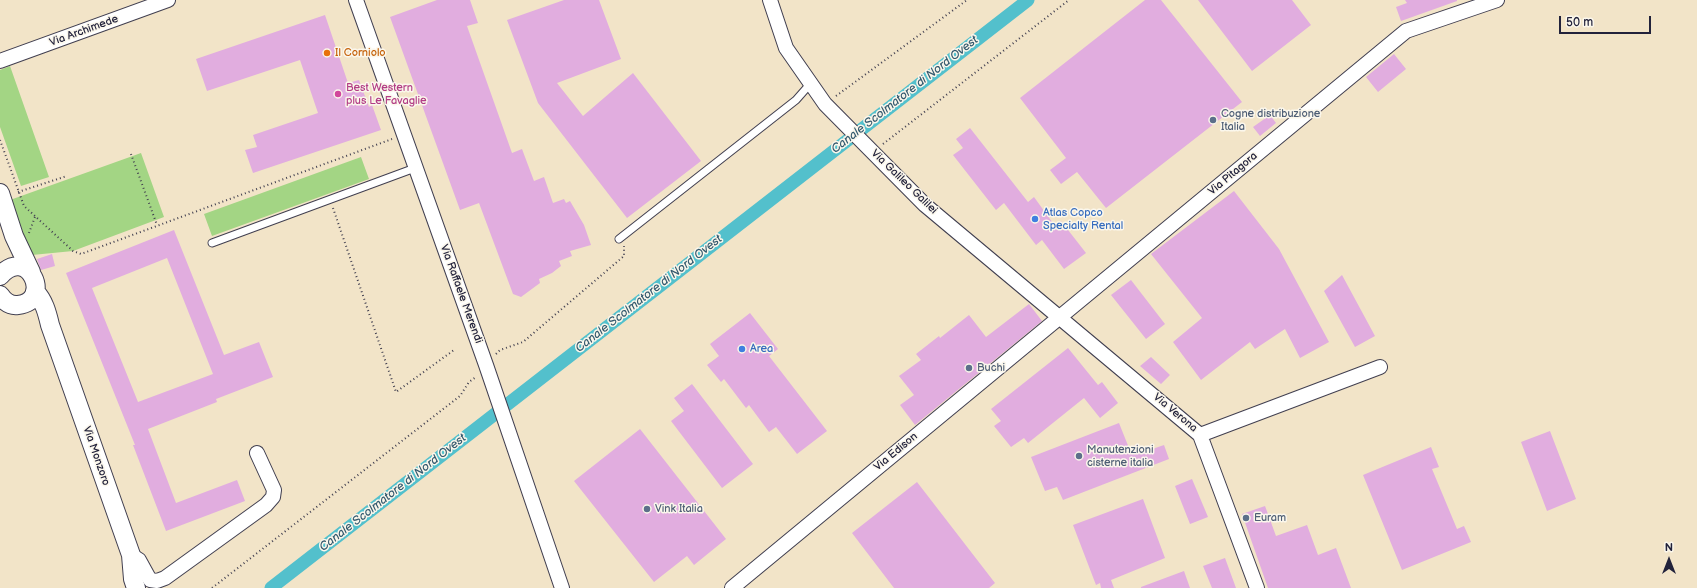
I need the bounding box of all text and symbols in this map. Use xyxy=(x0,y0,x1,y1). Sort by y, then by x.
scale bar xyxy=(1561,8,1653,34)
street label: Via Archimede xyxy=(48,12,120,50)
text: 50 m xyxy=(1566,15,1593,30)
water label: Canale Scolmatore di Nord Ovest xyxy=(829,33,981,157)
place label: Il Corniolo xyxy=(335,46,386,60)
marker: Il Corniolo xyxy=(322,48,332,58)
place label: Best Western plus Le Favaglie xyxy=(346,81,427,107)
marker: Best Western plus Le Favaglie xyxy=(333,89,343,99)
place label: Cogne distribuzione Italia xyxy=(1221,107,1320,133)
marker: Cogne distribuzione Italia xyxy=(1208,115,1218,125)
street label: Via Galileo Galilei xyxy=(868,147,940,217)
street label: Via Pitagora xyxy=(1206,150,1260,198)
place label: Atlas Copco Specialty Rental xyxy=(1043,206,1123,232)
marker: Atlas Copco Specialty Rental xyxy=(1030,214,1040,224)
water label: Canale Scolmatore di Nord Ovest xyxy=(573,232,725,356)
street label: Via Raffaele Merendi xyxy=(437,243,485,345)
place label: Area xyxy=(750,342,773,356)
marker: Area xyxy=(737,344,747,354)
place label: Buchi xyxy=(977,361,1005,375)
marker: Buchi xyxy=(964,363,974,373)
street label: Via Verona xyxy=(1150,391,1200,435)
street label: Via Monzoro xyxy=(80,425,112,487)
street label: Via Edison xyxy=(872,430,920,474)
water label: Canale Scolmatore di Nord Ovest xyxy=(317,431,469,555)
place label: Manutenzioni cisterne italia xyxy=(1087,443,1154,469)
marker: Manutenzioni cisterne italia xyxy=(1074,451,1084,461)
place label: Vink Italia xyxy=(655,502,703,516)
marker: Vink Italia xyxy=(642,504,652,514)
place label: Euram xyxy=(1254,511,1286,525)
marker: Euram xyxy=(1241,513,1251,523)
north arrow xyxy=(1649,540,1689,580)
text: N xyxy=(1665,541,1673,554)

